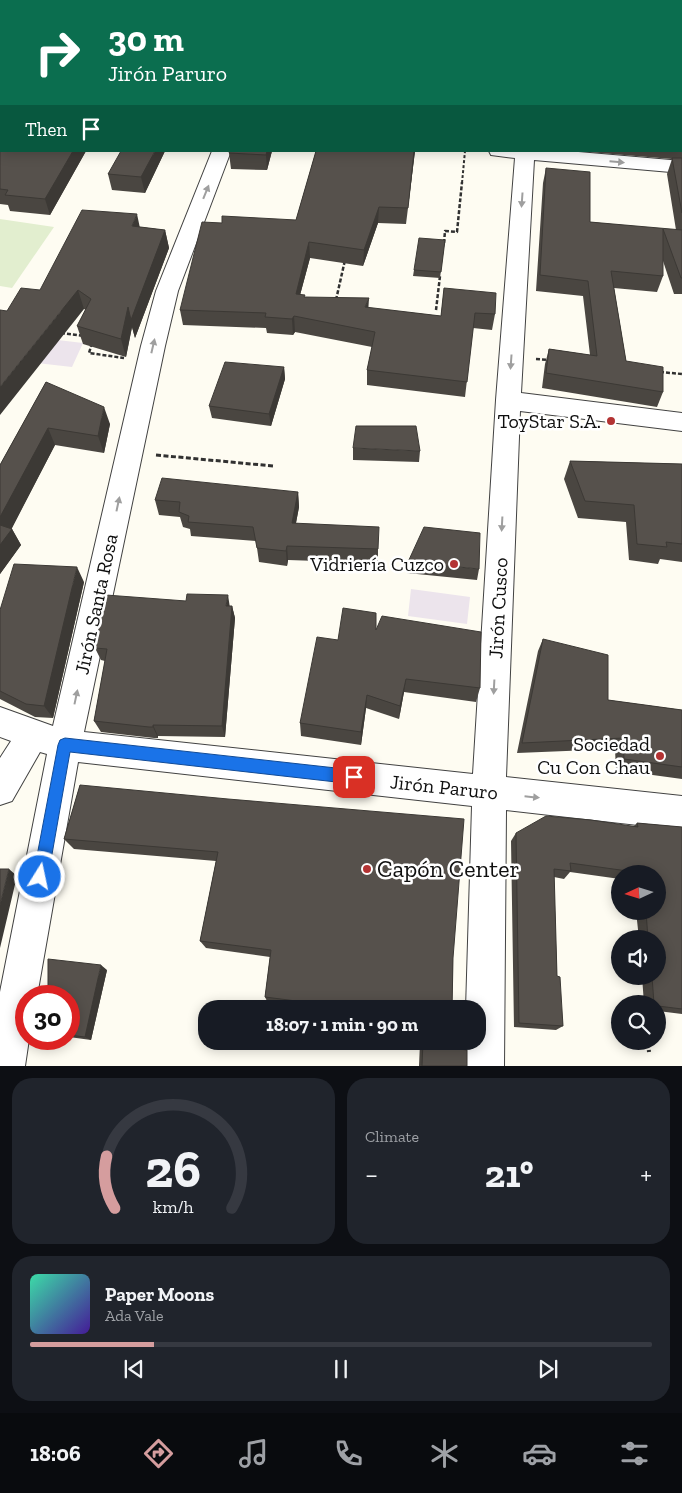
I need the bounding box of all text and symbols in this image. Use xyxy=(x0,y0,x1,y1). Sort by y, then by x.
text: 30 m xyxy=(108,18,184,60)
icon: right xyxy=(25,20,90,85)
text: Jirón Paruro xyxy=(108,60,227,87)
icon: arrive xyxy=(77,115,105,143)
text: Then xyxy=(25,118,67,141)
one-way arrow xyxy=(609,158,625,166)
one-way arrow xyxy=(202,184,210,199)
one-way arrow xyxy=(518,192,526,208)
one-way arrow xyxy=(149,338,157,353)
one-way arrow xyxy=(506,354,514,370)
place label: ToyStar S.A. xyxy=(497,409,601,433)
marker: ToyStar S.A. xyxy=(605,415,617,427)
one-way arrow xyxy=(114,497,122,512)
one-way arrow xyxy=(498,517,506,533)
street label: Jirón Santa Rosa xyxy=(69,531,123,677)
place label: Vidriería Cuzco xyxy=(309,552,444,576)
street label: Jirón Cusco xyxy=(483,557,513,659)
marker: Vidriería Cuzco xyxy=(448,558,460,570)
one-way arrow xyxy=(490,679,498,695)
one-way arrow xyxy=(72,689,80,705)
place label: Sociedad Cu Con Chau xyxy=(537,732,650,779)
marker: Sociedad Cu Con Chau xyxy=(654,750,666,762)
pin xyxy=(333,756,375,798)
icon: arrive xyxy=(340,763,368,791)
street label: Jirón Paruro xyxy=(389,769,499,805)
one-way arrow xyxy=(524,793,540,801)
position arrow xyxy=(13,850,65,902)
place label: Capón Center xyxy=(377,854,520,883)
marker: Capón Center xyxy=(361,863,373,875)
north arrow xyxy=(611,865,666,920)
map controls xyxy=(611,865,666,1050)
button: sound xyxy=(611,930,666,985)
speed limit sign: 30 xyxy=(15,985,80,1050)
button: search xyxy=(611,995,666,1050)
text: 18:07 · 1 min · 90 m xyxy=(266,1013,418,1036)
text: Climate xyxy=(365,1127,419,1146)
text: 26 xyxy=(146,1138,201,1200)
text: 21° xyxy=(485,1151,534,1197)
text: − xyxy=(365,1158,378,1191)
text: + xyxy=(640,1158,652,1191)
text: km/h xyxy=(153,1196,194,1218)
text: Paper Moons xyxy=(105,1283,214,1306)
text: Ada Vale xyxy=(105,1306,164,1325)
icon: previous xyxy=(120,1355,148,1383)
icon: pause xyxy=(327,1355,355,1383)
icon: next xyxy=(534,1355,562,1383)
icon: directions xyxy=(141,1436,176,1471)
icon: music xyxy=(236,1436,271,1471)
icon: phone xyxy=(331,1436,366,1471)
icon: climate xyxy=(427,1436,462,1471)
icon: car xyxy=(522,1436,557,1471)
icon: filters xyxy=(617,1436,652,1471)
text: 18:06 xyxy=(30,1440,81,1467)

